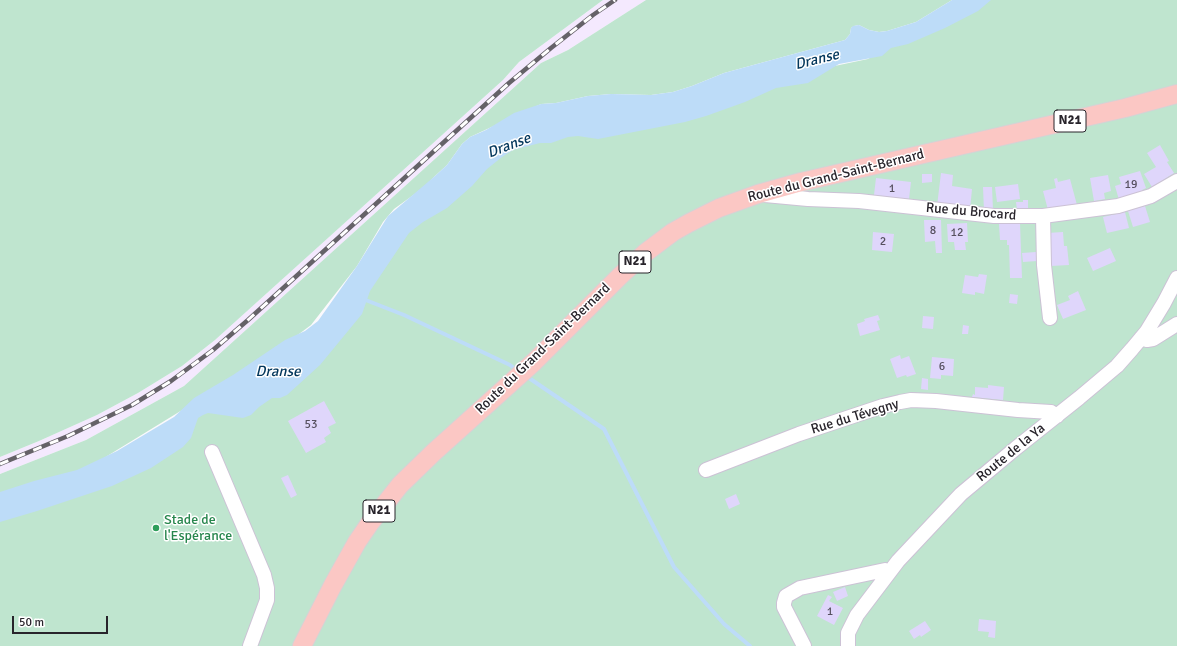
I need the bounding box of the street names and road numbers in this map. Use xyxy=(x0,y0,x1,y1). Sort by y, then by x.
road number: N21 xyxy=(1054,110,1086,132)
street label: Route du Grand-Saint-Bernard xyxy=(746,146,926,206)
street label: Rue du Brocard xyxy=(925,200,1017,224)
road number: N21 xyxy=(619,251,651,273)
street label: Route du Grand-Saint-Bernard xyxy=(472,280,614,418)
street label: Rue du Tévegny xyxy=(809,396,901,438)
street label: Route de la Ya xyxy=(973,420,1049,486)
road number: N21 xyxy=(363,500,395,522)

